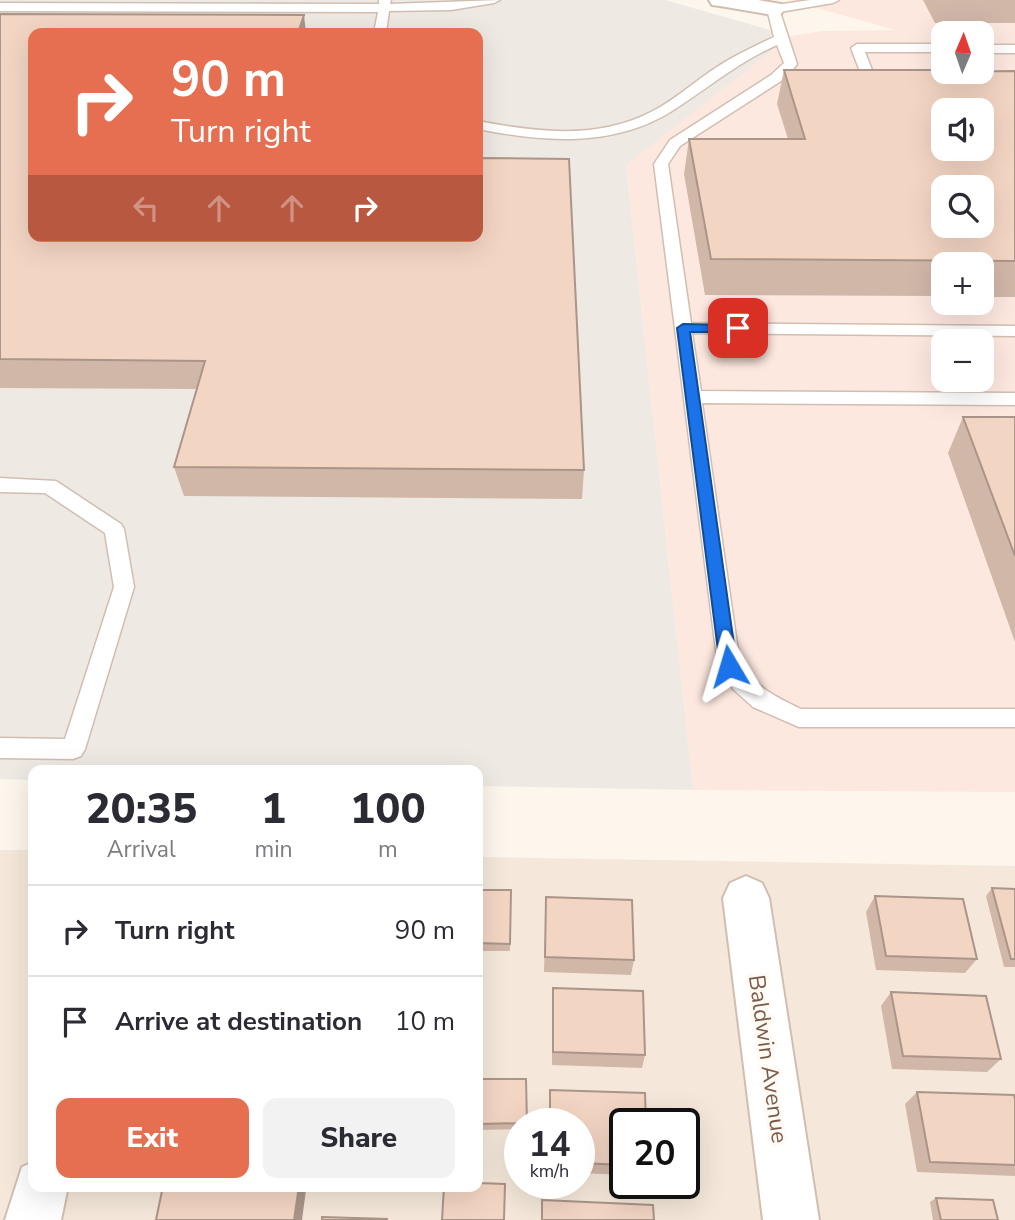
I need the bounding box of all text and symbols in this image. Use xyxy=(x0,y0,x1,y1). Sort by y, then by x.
north arrow xyxy=(931,21,994,84)
map controls xyxy=(931,21,994,392)
text: 90 m xyxy=(171,46,286,113)
icon: right xyxy=(56,56,147,147)
button: sound xyxy=(931,98,994,161)
text: Turn right xyxy=(171,110,311,153)
button: search xyxy=(931,175,994,238)
icon: left xyxy=(127,189,165,227)
icon: ahead xyxy=(200,189,238,227)
icon: ahead xyxy=(273,189,311,227)
icon: right xyxy=(346,189,384,227)
button: + xyxy=(931,252,994,315)
pin xyxy=(708,298,768,358)
icon: arrive xyxy=(719,309,757,347)
button: − xyxy=(931,329,994,392)
position arrow xyxy=(692,629,766,703)
text: 20:35 xyxy=(85,781,197,838)
text: 1 xyxy=(261,781,286,838)
text: 100 xyxy=(350,781,426,838)
text: Arrival xyxy=(107,834,176,865)
text: min xyxy=(255,834,293,865)
text: m xyxy=(378,834,398,865)
icon: right xyxy=(56,912,94,950)
text: Turn right xyxy=(115,913,234,948)
text: 90 m xyxy=(395,913,455,948)
street label: Baldwin Avenue xyxy=(741,973,795,1145)
icon: arrive xyxy=(56,1003,94,1041)
text: Arrive at destination xyxy=(115,1004,362,1039)
text: 10 m xyxy=(395,1004,455,1039)
button: Exit xyxy=(56,1098,249,1178)
button: Share xyxy=(263,1098,455,1178)
speed limit sign: 20 xyxy=(609,1108,700,1199)
text: 14 xyxy=(528,1121,571,1168)
text: km/h xyxy=(530,1159,569,1183)

